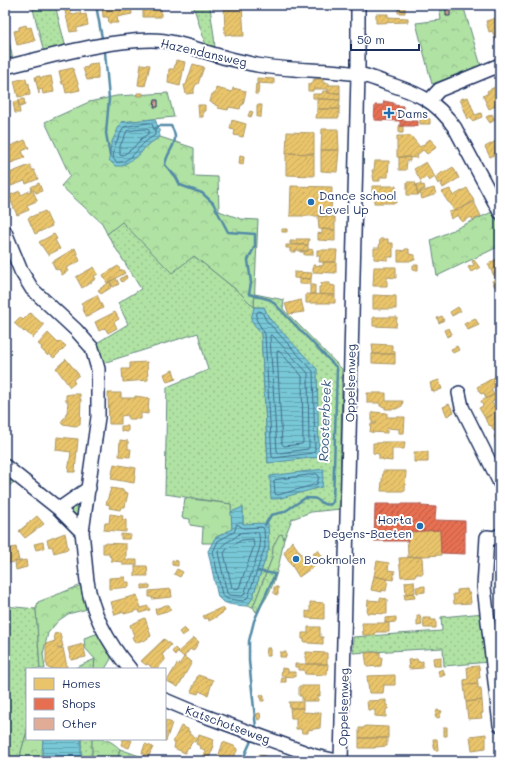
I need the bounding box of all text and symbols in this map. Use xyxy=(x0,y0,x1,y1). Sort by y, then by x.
scale bar xyxy=(351,26,419,52)
text: 50 m xyxy=(357,31,385,47)
street label: Hazendansweg xyxy=(159,34,249,70)
place label: Dams xyxy=(397,105,428,121)
marker: Dams xyxy=(384,108,394,118)
place label: Dance school Level Up xyxy=(319,187,397,217)
marker: Dance school Level Up xyxy=(306,197,316,207)
street label: Oppelsenweg xyxy=(341,344,359,422)
water label: Roosterbeek xyxy=(314,379,334,462)
place label: Horta Degens-Baeten xyxy=(323,511,412,541)
marker: Horta Degens-Baeten xyxy=(415,521,425,531)
place label: Bookmolen xyxy=(304,551,366,567)
marker: Bookmolen xyxy=(291,554,301,564)
legend xyxy=(26,668,166,740)
street label: Oppelsenweg xyxy=(334,668,352,746)
text: Homes xyxy=(62,675,101,691)
text: Shops xyxy=(62,695,96,711)
street label: Katschotseweg xyxy=(183,701,273,747)
text: Other xyxy=(62,715,97,731)

